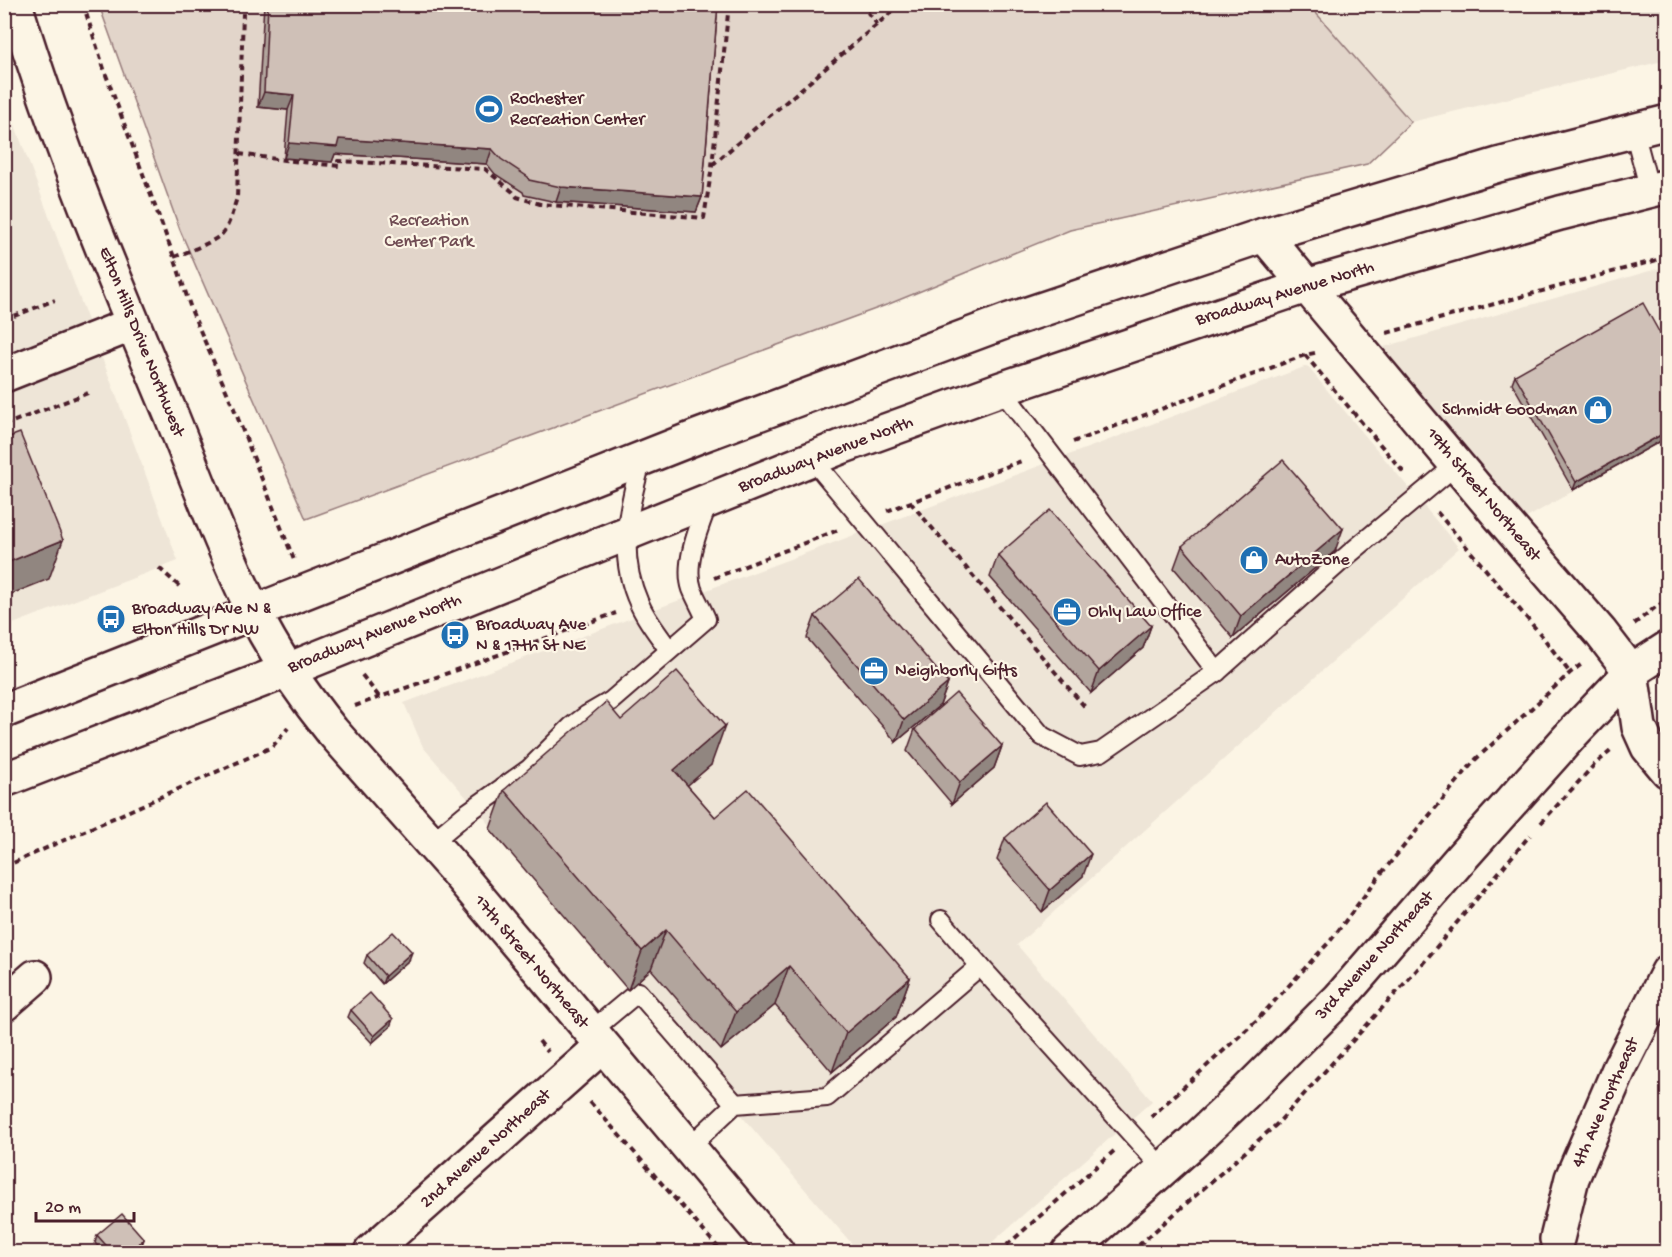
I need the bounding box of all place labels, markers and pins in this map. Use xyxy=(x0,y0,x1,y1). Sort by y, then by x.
place label: Rochester Recreation Center xyxy=(510,89,646,131)
sports icon: Rochester Recreation Center xyxy=(473,93,505,125)
shop icon: Schmidt Goodman xyxy=(1582,394,1614,426)
place label: Schmidt Goodman xyxy=(1442,400,1577,421)
shop icon: AutoZone xyxy=(1238,544,1270,576)
place label: AutoZone xyxy=(1275,550,1350,571)
office icon: Ohly Law Office xyxy=(1051,596,1083,628)
place label: Broadway Ave N & Elton Hills Dr NW xyxy=(131,599,272,641)
place label: Ohly Law Office xyxy=(1088,602,1202,623)
bus stop icon: Broadway Ave N & Elton Hills Dr NW xyxy=(95,603,127,635)
place label: Broadway Ave N & 17th St NE xyxy=(475,615,587,657)
bus stop icon: Broadway Ave N & 17th St NE xyxy=(439,619,471,651)
office icon: Neighborly Gifts xyxy=(858,655,890,687)
place label: Neighborly Gifts xyxy=(895,661,1018,682)

